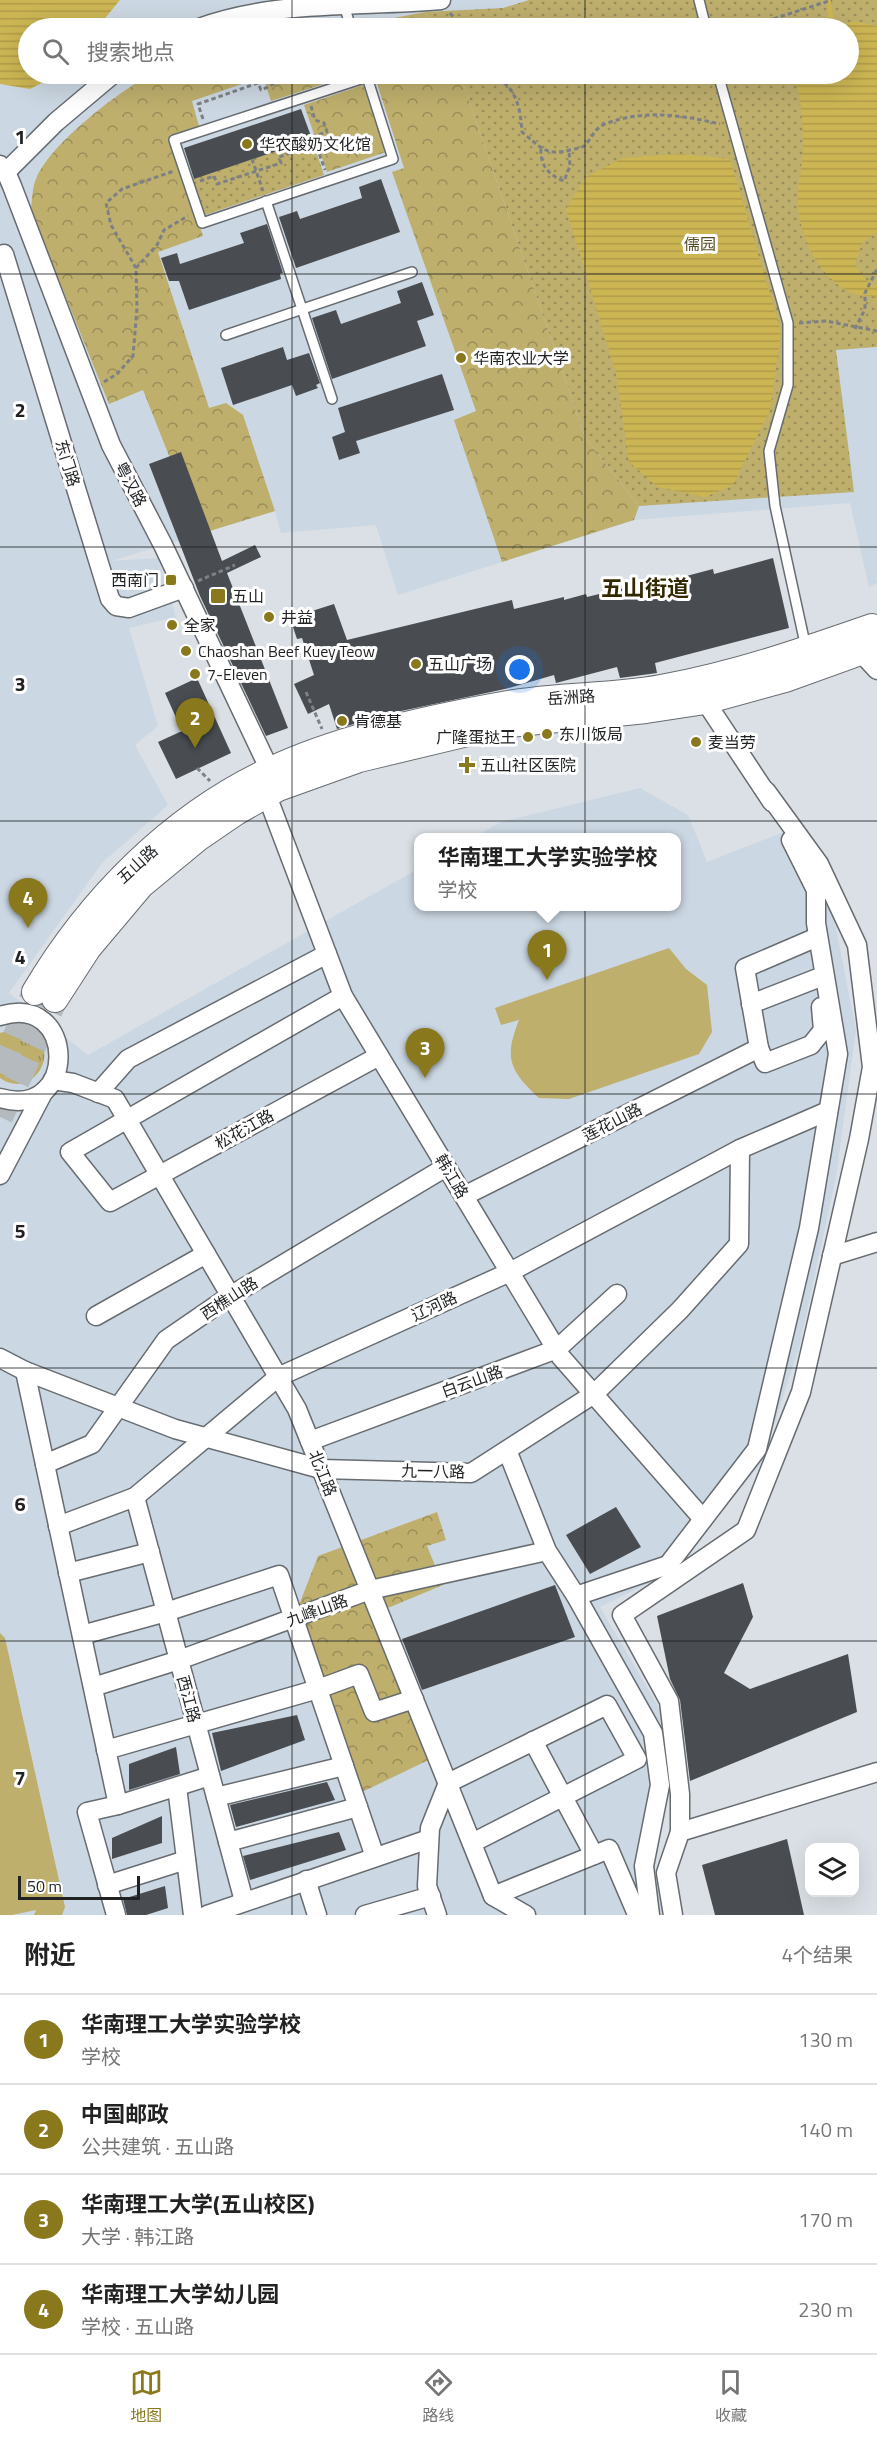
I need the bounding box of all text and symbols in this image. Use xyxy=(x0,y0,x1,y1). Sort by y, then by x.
search box xyxy=(18,18,859,84)
icon: search xyxy=(39,35,72,68)
text: 搜索地点 xyxy=(87,35,175,69)
text: 1 xyxy=(14,121,26,152)
place label: 华农酸奶文化馆 xyxy=(259,132,371,156)
marker: 华农酸奶文化馆 xyxy=(240,137,254,151)
park label: 儒园 xyxy=(684,232,716,256)
place label: 华南农业大学 xyxy=(473,346,569,370)
marker: 华南农业大学 xyxy=(454,351,468,365)
text: 2 xyxy=(14,394,26,425)
street label: 东门路 xyxy=(50,437,86,489)
street label: 粤汉路 xyxy=(109,457,153,511)
place label: 西南门 xyxy=(111,568,159,592)
district label: 五山街道 xyxy=(601,571,689,605)
marker: 西南门 xyxy=(164,573,178,587)
place label: 五山 xyxy=(232,584,264,608)
marker: 五山 xyxy=(209,587,227,605)
place label: 井益 xyxy=(281,605,313,629)
marker: 井益 xyxy=(262,610,276,624)
place label: 全家 xyxy=(184,613,216,637)
marker: 全家 xyxy=(165,618,179,632)
place label: Chaoshan Beef Kuey Teow xyxy=(198,639,375,663)
marker: Chaoshan Beef Kuey Teow xyxy=(179,644,193,658)
place label: 五山广场 xyxy=(428,652,492,676)
your location xyxy=(505,655,534,684)
marker: 五山广场 xyxy=(409,657,423,671)
place label: 7-Eleven xyxy=(207,662,268,686)
marker: 7-Eleven xyxy=(188,667,202,681)
text: 3 xyxy=(14,668,26,699)
street label: 岳洲路 xyxy=(546,683,596,711)
pin: 2 xyxy=(176,698,214,748)
place label: 肯德基 xyxy=(354,709,402,733)
marker: 肯德基 xyxy=(335,714,349,728)
place label: 东川饭局 xyxy=(559,722,623,746)
place label: 广隆蛋挞王 xyxy=(436,725,516,749)
marker: 东川饭局 xyxy=(540,727,554,741)
marker: 广隆蛋挞王 xyxy=(521,730,535,744)
place label: 麦当劳 xyxy=(708,730,756,754)
marker: 麦当劳 xyxy=(689,735,703,749)
place label: 五山社区医院 xyxy=(480,753,576,777)
marker: 五山社区医院 xyxy=(458,756,476,774)
popup xyxy=(414,833,681,911)
street label: 五山路 xyxy=(111,839,163,889)
text: 华南理工大学实验学校 xyxy=(437,840,658,874)
text: 学校 xyxy=(437,874,477,905)
pin: 4 xyxy=(9,878,48,928)
pin: 1 xyxy=(528,930,566,980)
text: 4 xyxy=(14,941,26,972)
pin: 3 xyxy=(406,1028,444,1078)
street label: 莲花山路 xyxy=(578,1097,646,1147)
street label: 松花江路 xyxy=(210,1103,278,1155)
street label: 韩江路 xyxy=(429,1149,475,1203)
text: 5 xyxy=(14,1215,26,1246)
street label: 西樵山路 xyxy=(196,1271,262,1325)
street label: 辽河路 xyxy=(407,1285,461,1327)
street label: 白云山路 xyxy=(438,1359,506,1403)
street label: 北江路 xyxy=(303,1446,343,1500)
street label: 九一八路 xyxy=(401,1458,465,1484)
text: 6 xyxy=(14,1488,26,1519)
street label: 九峰山路 xyxy=(283,1588,351,1632)
street label: 西江路 xyxy=(171,1673,207,1725)
text: 7 xyxy=(14,1762,26,1793)
map controls xyxy=(805,1843,859,1897)
button: layers xyxy=(805,1843,859,1897)
scale bar xyxy=(18,1873,140,1900)
text: 50 m xyxy=(27,1874,62,1898)
text: 附近 xyxy=(24,1935,76,1974)
text: 4个结果 xyxy=(782,1939,853,1970)
text: 华南理工大学实验学校 xyxy=(81,2007,301,2041)
text: 1 xyxy=(38,2024,49,2055)
text: 130 m xyxy=(798,2024,853,2055)
text: 学校 xyxy=(81,2041,121,2072)
text: 中国邮政 xyxy=(81,2097,169,2131)
text: 2 xyxy=(38,2114,49,2145)
text: 140 m xyxy=(798,2114,853,2145)
text: 公共建筑 · 五山路 xyxy=(81,2131,234,2162)
text: 华南理工大学(五山校区) xyxy=(81,2187,315,2221)
text: 3 xyxy=(38,2204,49,2235)
text: 170 m xyxy=(798,2204,853,2235)
text: 大学 · 韩江路 xyxy=(81,2221,194,2252)
text: 华南理工大学幼儿园 xyxy=(81,2277,279,2311)
text: 4 xyxy=(38,2294,49,2325)
text: 230 m xyxy=(798,2294,853,2325)
text: 学校 · 五山路 xyxy=(81,2311,194,2342)
tab: 地图 xyxy=(130,2366,163,2427)
tab: 路线 xyxy=(422,2366,455,2427)
tab: 收藏 xyxy=(714,2366,747,2427)

